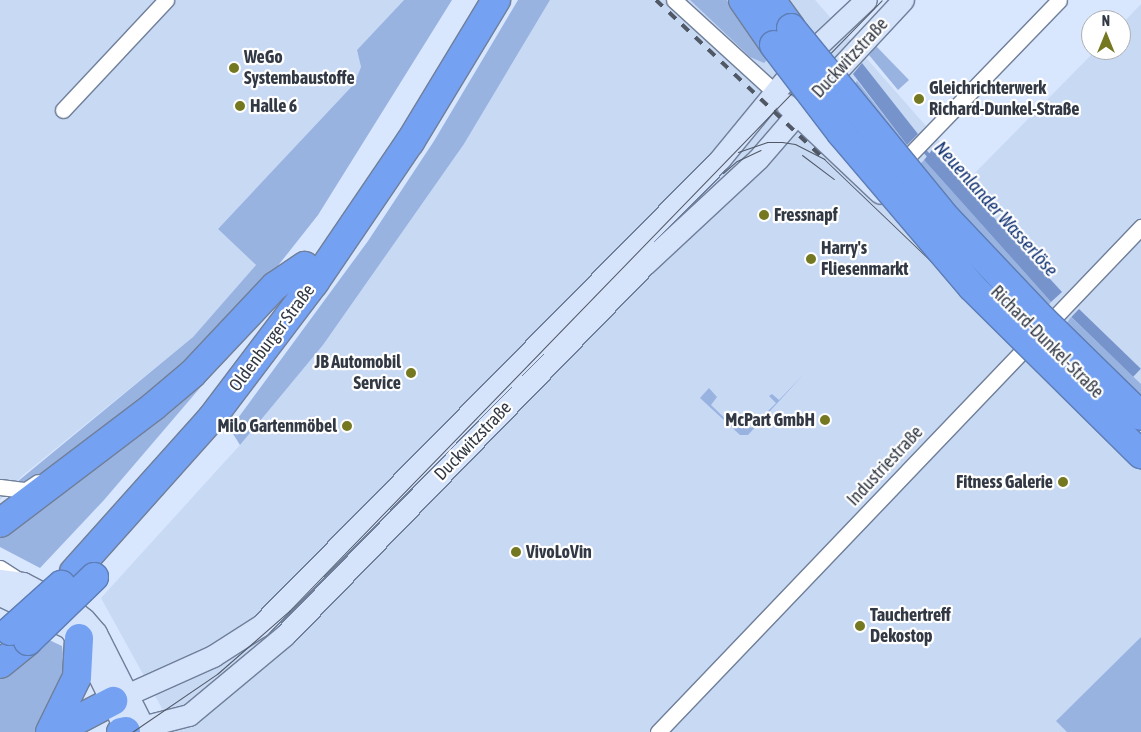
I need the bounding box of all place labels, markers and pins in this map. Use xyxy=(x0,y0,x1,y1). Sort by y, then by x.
place label: WeGo Systembaustoffe xyxy=(244,47,355,90)
marker: WeGo Systembaustoffe xyxy=(228,62,240,74)
place label: Gleichrichterwerk Richard-Dunkel-Straße xyxy=(929,78,1079,120)
marker: Gleichrichterwerk Richard-Dunkel-Straße xyxy=(913,93,925,105)
place label: Halle 6 xyxy=(250,95,297,117)
marker: Halle 6 xyxy=(234,100,246,112)
place label: Fressnapf xyxy=(774,204,838,226)
marker: Fressnapf xyxy=(758,209,770,221)
place label: Harry's Fliesenmarkt xyxy=(821,238,908,280)
marker: Harry's Fliesenmarkt xyxy=(805,253,817,265)
place label: JB Automobil Service xyxy=(314,352,401,394)
marker: JB Automobil Service xyxy=(405,367,417,379)
place label: McPart GmbH xyxy=(725,409,815,431)
marker: McPart GmbH xyxy=(819,414,831,426)
place label: Milo Gartenmöbel xyxy=(217,415,337,437)
marker: Milo Gartenmöbel xyxy=(341,420,353,432)
place label: Fitness Galerie xyxy=(956,471,1053,493)
marker: Fitness Galerie xyxy=(1057,476,1069,488)
place label: VivoLoVin xyxy=(526,541,592,563)
marker: VivoLoVin xyxy=(510,546,522,558)
place label: Tauchertreff Dekostop xyxy=(870,605,951,648)
marker: Tauchertreff Dekostop xyxy=(854,620,866,632)

